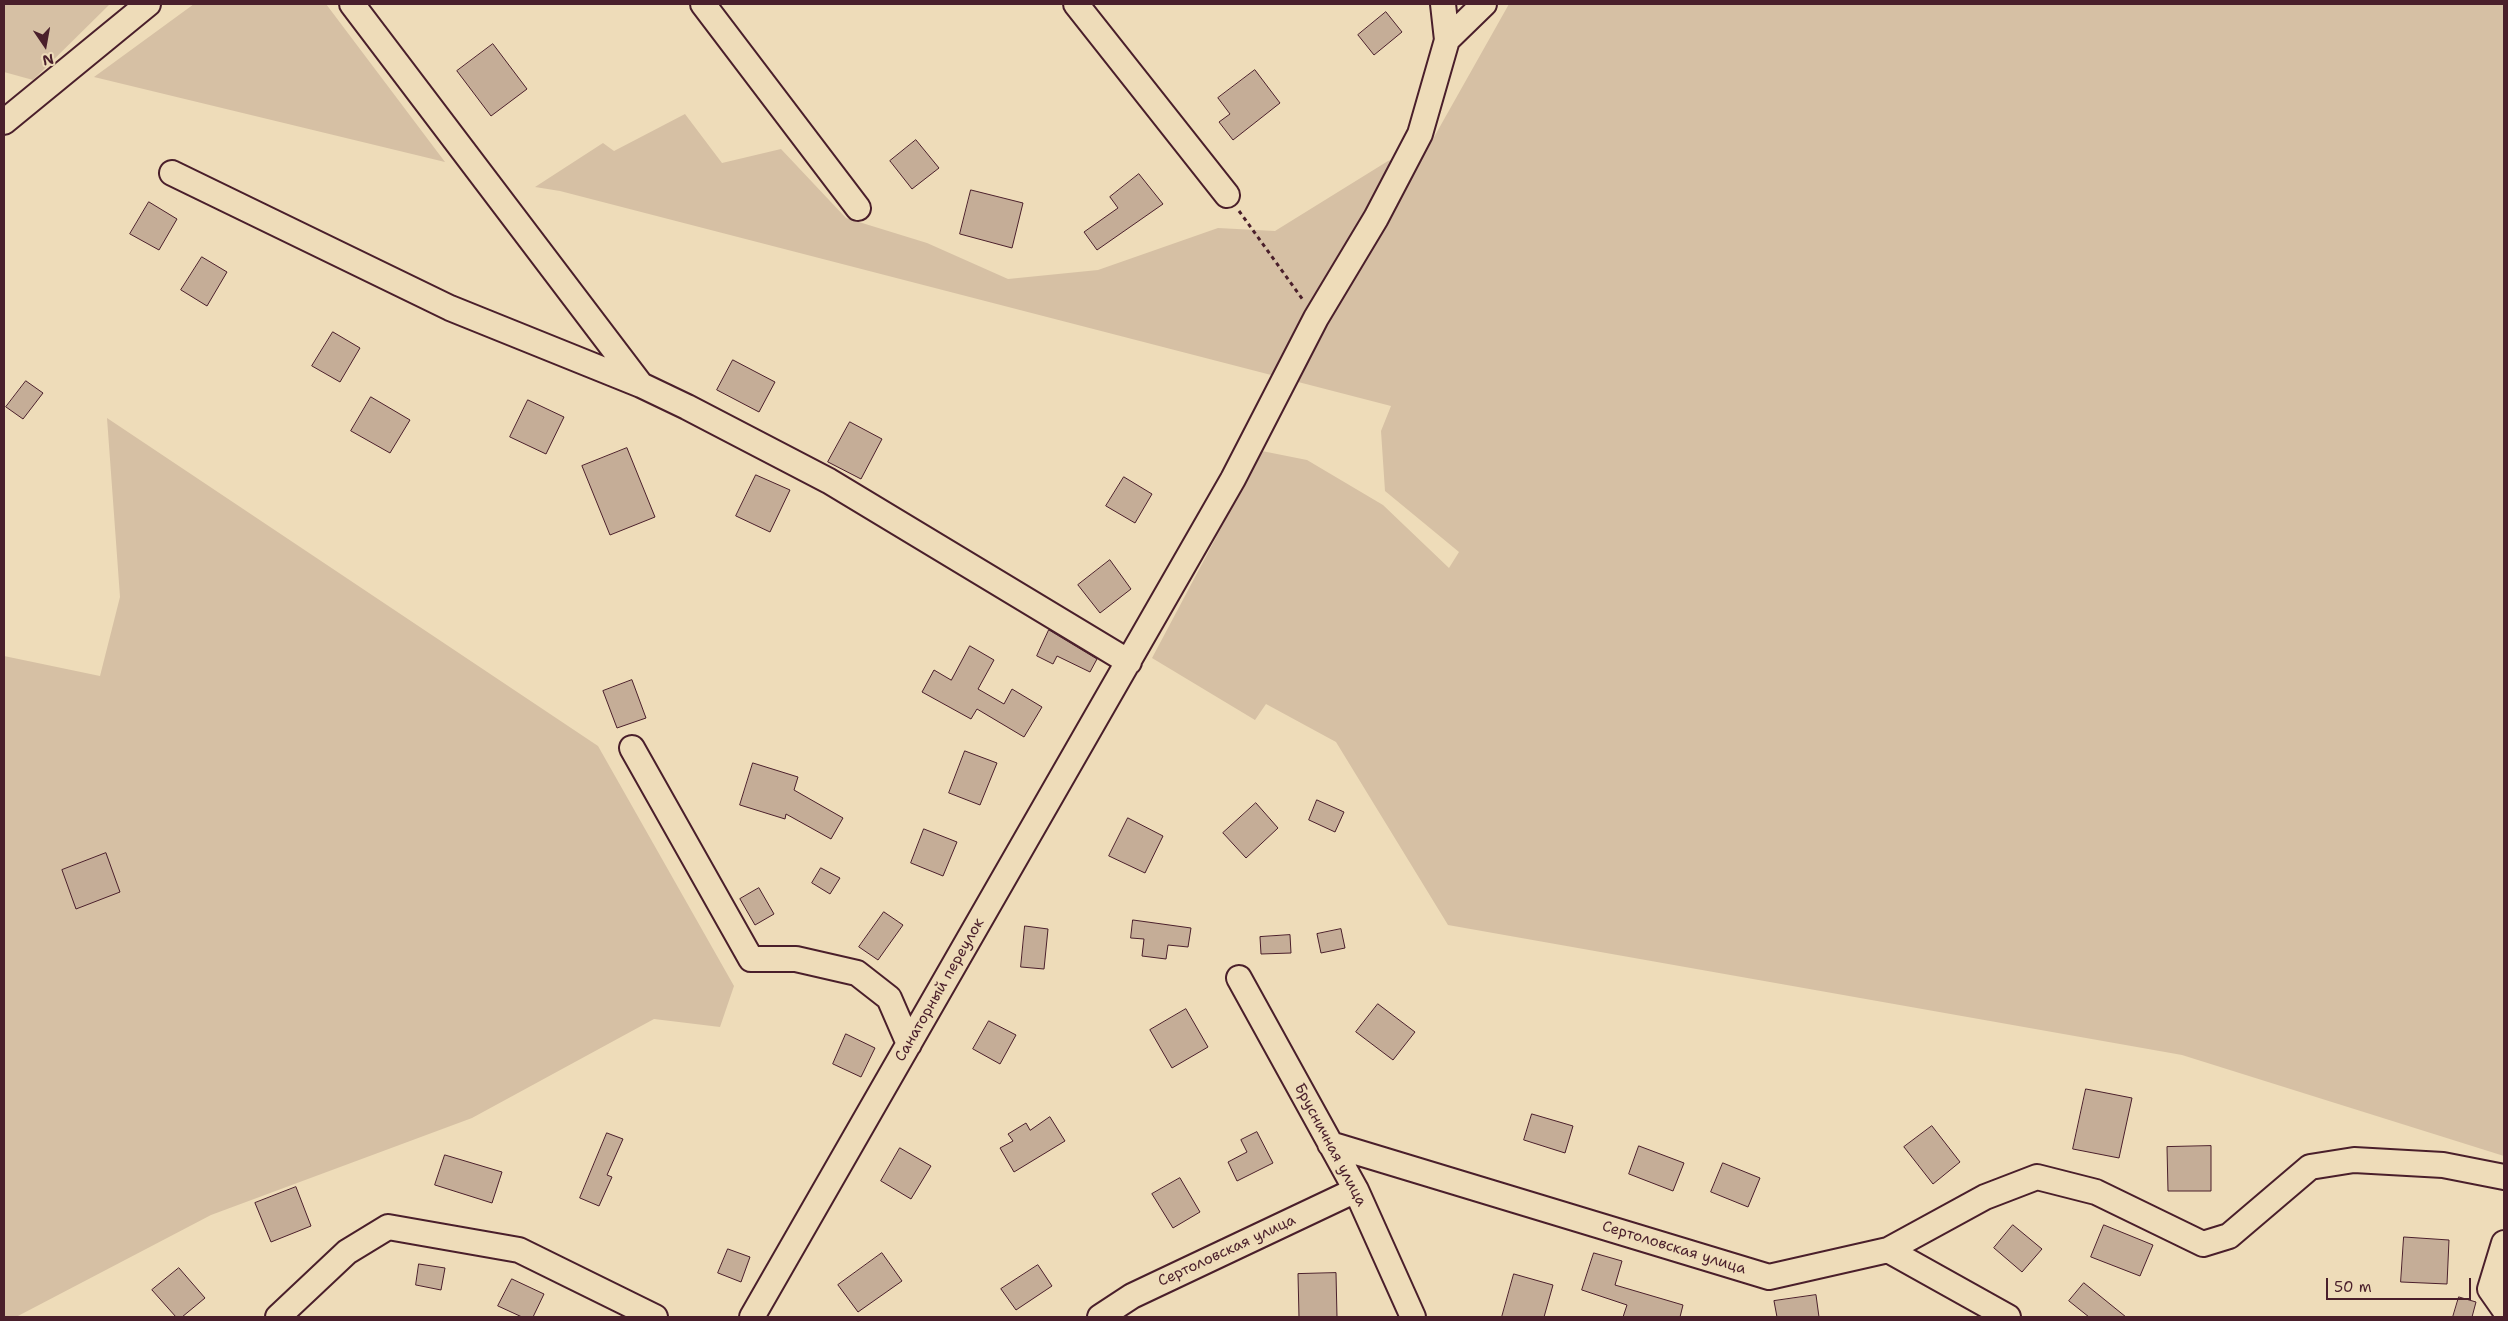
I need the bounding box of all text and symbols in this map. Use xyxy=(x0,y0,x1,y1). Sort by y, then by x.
north arrow xyxy=(20,20,70,70)
text: N xyxy=(41,50,55,70)
street label: Санаторный переулок xyxy=(892,915,988,1065)
street label: Брусничная улица xyxy=(1290,1080,1370,1210)
street label: Сертоловская улица xyxy=(1155,1211,1299,1291)
street label: Сертоловская улица xyxy=(1600,1218,1748,1278)
scale bar xyxy=(2328,1268,2473,1300)
text: 50 m xyxy=(2334,1277,2372,1297)

